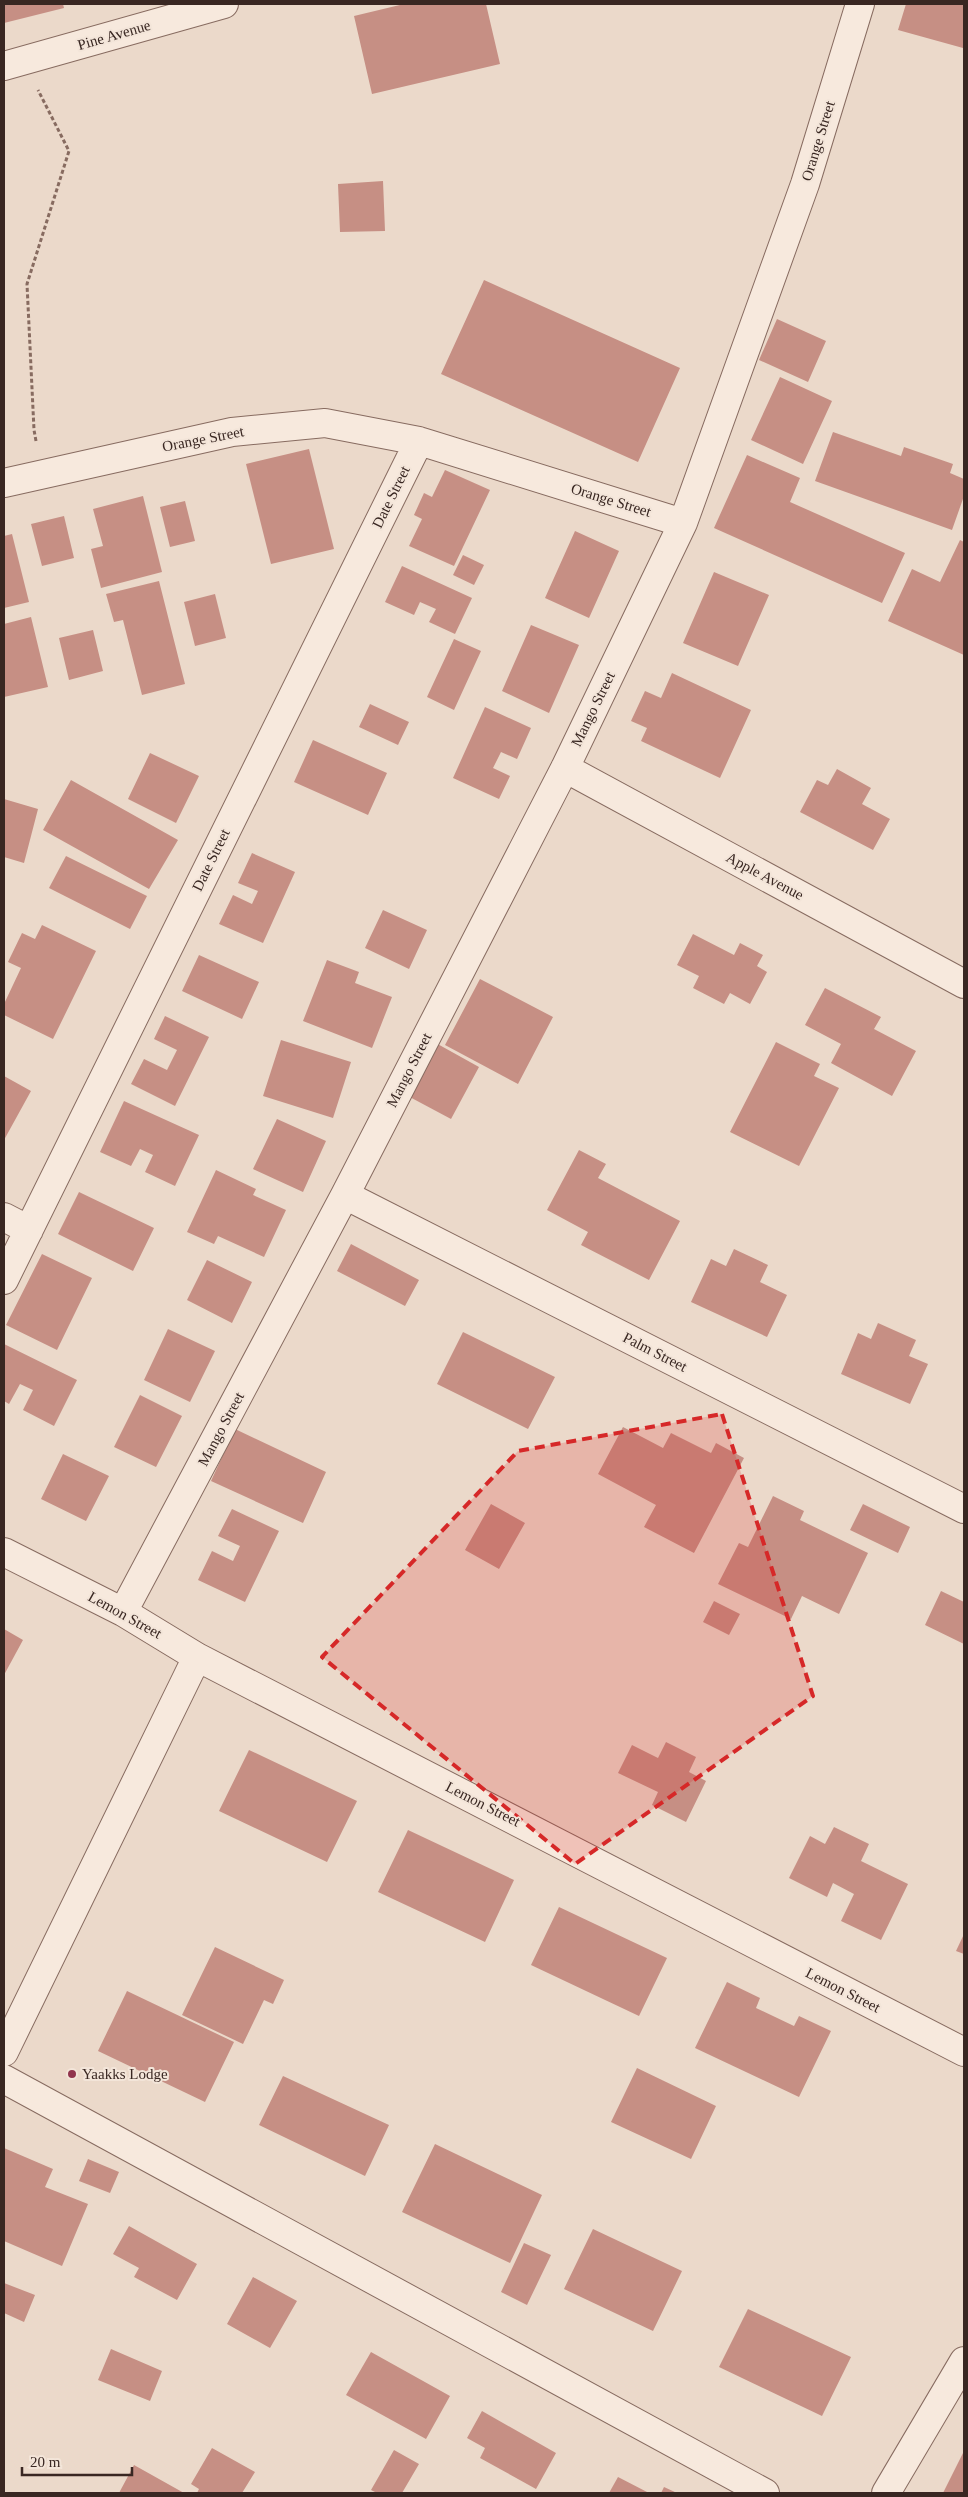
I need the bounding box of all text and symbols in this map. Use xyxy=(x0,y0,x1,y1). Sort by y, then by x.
street label: Pine Avenue xyxy=(76,17,153,53)
street label: Orange Street xyxy=(798,98,838,183)
street label: Orange Street xyxy=(161,423,246,455)
street label: Date Street xyxy=(369,463,413,531)
street label: Orange Street xyxy=(569,480,654,520)
street label: Mango Street xyxy=(568,668,618,749)
street label: Date Street xyxy=(189,826,233,894)
street label: Apple Avenue xyxy=(724,849,807,903)
street label: Mango Street xyxy=(383,1029,435,1110)
street label: Palm Street xyxy=(620,1329,690,1375)
street label: Mango Street xyxy=(195,1389,248,1469)
street label: Lemon Street xyxy=(86,1588,165,1642)
street label: Lemon Street xyxy=(443,1778,524,1830)
street label: Lemon Street xyxy=(803,1964,884,2016)
place label: Yaakks Lodge xyxy=(82,2066,168,2082)
marker: Yaakks Lodge xyxy=(66,2068,78,2080)
scale bar xyxy=(22,2444,132,2476)
text: 20 m xyxy=(30,2454,61,2470)

